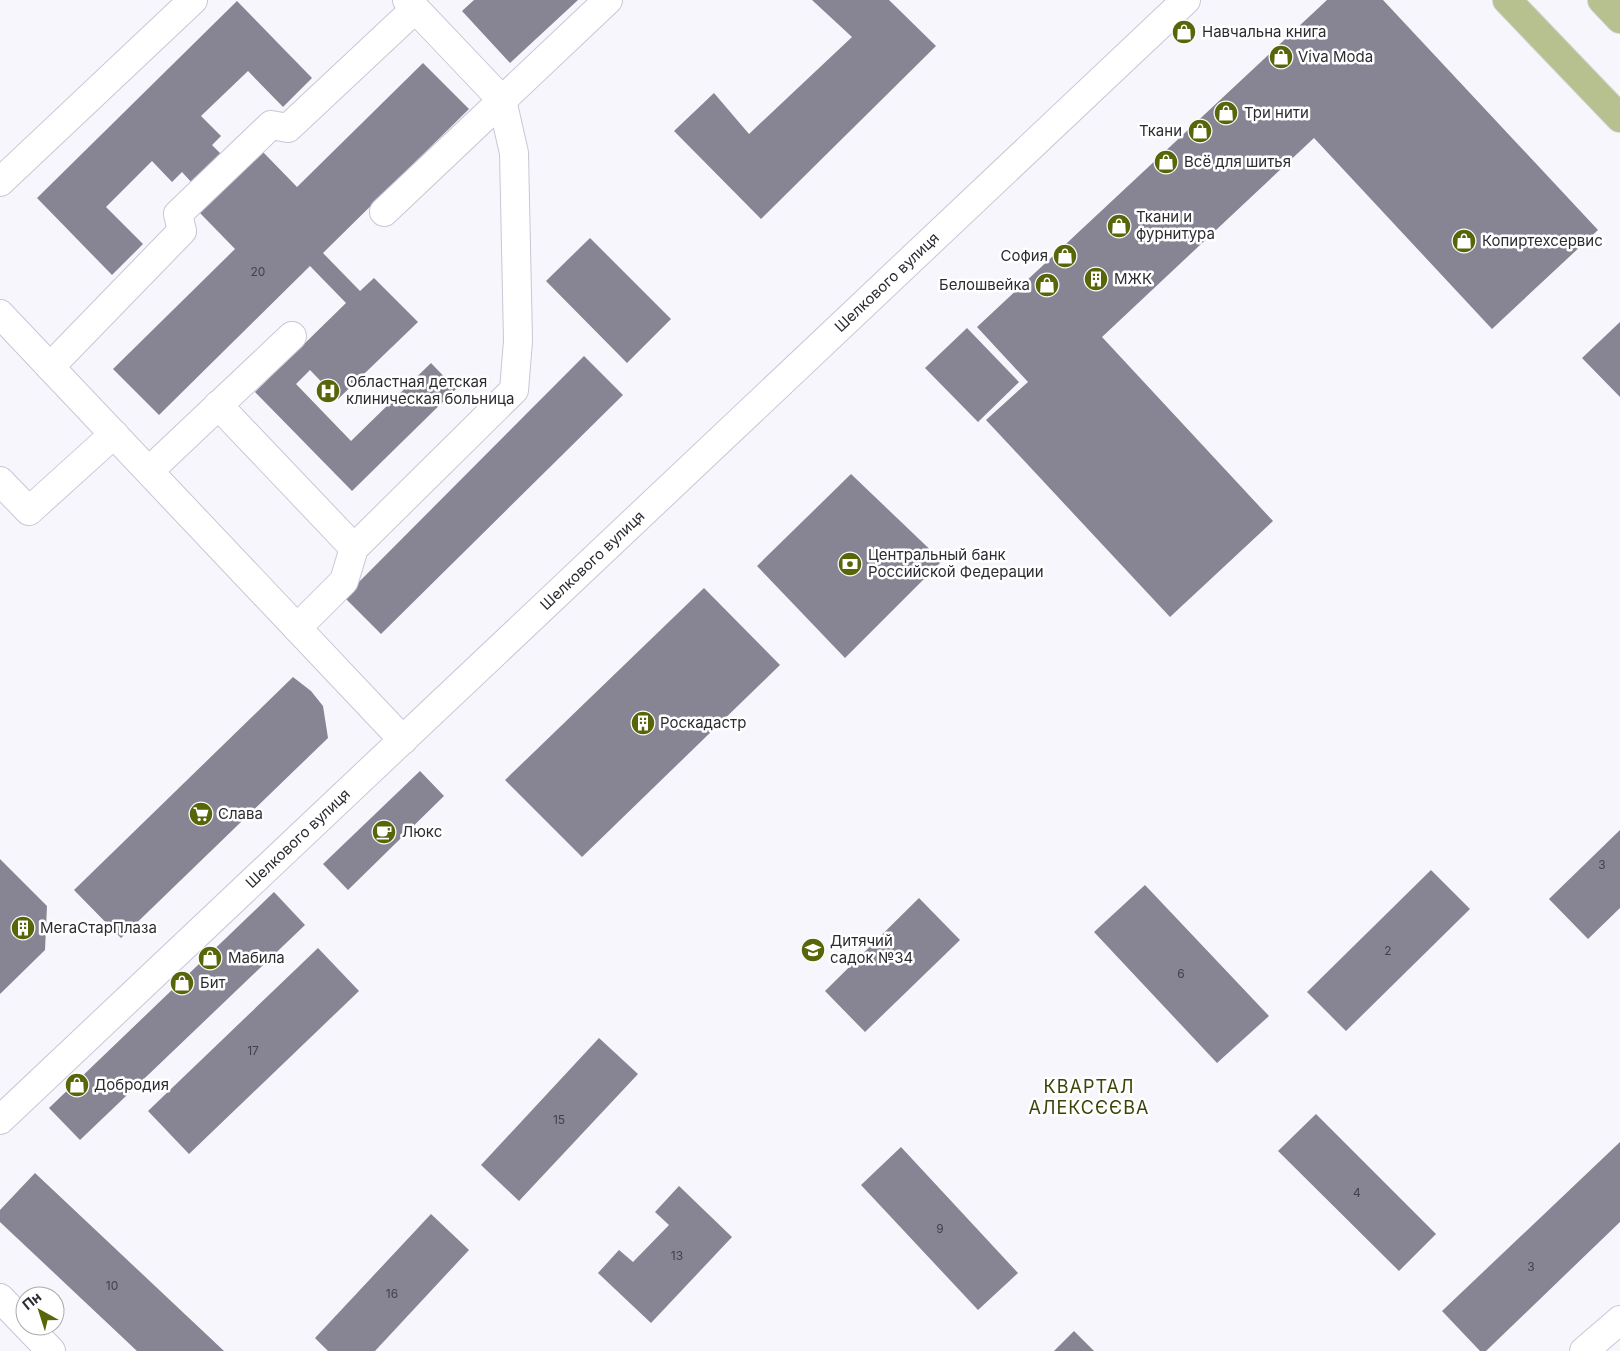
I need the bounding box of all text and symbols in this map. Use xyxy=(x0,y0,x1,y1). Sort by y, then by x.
shop icon: Навчальна книга xyxy=(1171,19,1197,45)
place label: Навчальна книга xyxy=(1202,22,1326,41)
shop icon: Viva Moda xyxy=(1268,44,1294,70)
place label: Viva Moda xyxy=(1298,47,1373,66)
shop icon: Три нити xyxy=(1213,100,1239,126)
place label: Три нити xyxy=(1244,103,1309,122)
shop icon: Ткани xyxy=(1187,118,1213,144)
place label: Ткани xyxy=(1139,121,1182,140)
shop icon: Всё для шитья xyxy=(1153,149,1179,175)
place label: Всё для шитья xyxy=(1184,152,1291,171)
place label: Ткани и фурнитура xyxy=(1136,207,1215,243)
shop icon: Ткани и фурнитура xyxy=(1106,213,1132,239)
street label: Шелкового вулиця xyxy=(830,228,943,336)
shop icon: Копиртехсервис xyxy=(1451,228,1477,254)
place label: Копиртехсервис xyxy=(1482,231,1603,250)
shop icon: София xyxy=(1052,243,1078,269)
place label: София xyxy=(1001,246,1048,265)
house number: 20 xyxy=(251,264,265,279)
building icon: МЖК xyxy=(1083,266,1109,292)
place label: МЖК xyxy=(1114,269,1152,288)
shop icon: Белошвейка xyxy=(1034,272,1060,298)
place label: Белошвейка xyxy=(939,275,1030,294)
place label: Областная детская клиническая больница xyxy=(346,372,514,408)
hospital icon: Областная детская клиническая больница xyxy=(315,378,341,404)
street label: Шелкового вулиця xyxy=(536,506,648,614)
place label: Центральный банк Российской Федерации xyxy=(868,545,1044,581)
bank icon: Центральный банк Российской Федерации xyxy=(837,551,863,577)
building icon: Роскадастр xyxy=(630,710,656,736)
place label: Роскадастр xyxy=(660,713,746,732)
street label: Шелкового вулиця xyxy=(242,784,354,892)
supermarket icon: Слава xyxy=(188,801,214,827)
place label: Слава xyxy=(218,804,263,823)
cafe icon: Люкс xyxy=(371,819,397,845)
place label: Люкс xyxy=(402,822,442,841)
house number: 3 xyxy=(1598,857,1606,872)
building icon: МегаСтарПлаза xyxy=(10,915,36,941)
place label: МегаСтарПлаза xyxy=(40,918,157,937)
place label: Дитячий садок №34 xyxy=(830,931,913,967)
school or university icon: Дитячий садок №34 xyxy=(800,937,826,963)
house number: 2 xyxy=(1384,943,1392,958)
shop icon: Мабила xyxy=(197,945,223,971)
place label: Мабила xyxy=(228,948,285,967)
house number: 6 xyxy=(1177,966,1185,981)
shop icon: Бит xyxy=(169,970,195,996)
place label: Бит xyxy=(200,973,226,992)
house number: 17 xyxy=(247,1043,259,1058)
shop icon: Добродия xyxy=(64,1072,90,1098)
place label: Добродия xyxy=(94,1075,169,1094)
district label: КВАРТАЛ АЛЕКСЄЄВА xyxy=(1029,1076,1149,1118)
house number: 15 xyxy=(553,1112,565,1127)
house number: 4 xyxy=(1353,1185,1361,1200)
house number: 9 xyxy=(936,1221,944,1236)
house number: 13 xyxy=(671,1248,683,1263)
house number: 3 xyxy=(1527,1259,1535,1274)
house number: 10 xyxy=(106,1278,118,1293)
north arrow xyxy=(15,1286,65,1336)
house number: 16 xyxy=(386,1286,398,1301)
text: Пн xyxy=(19,1288,44,1313)

